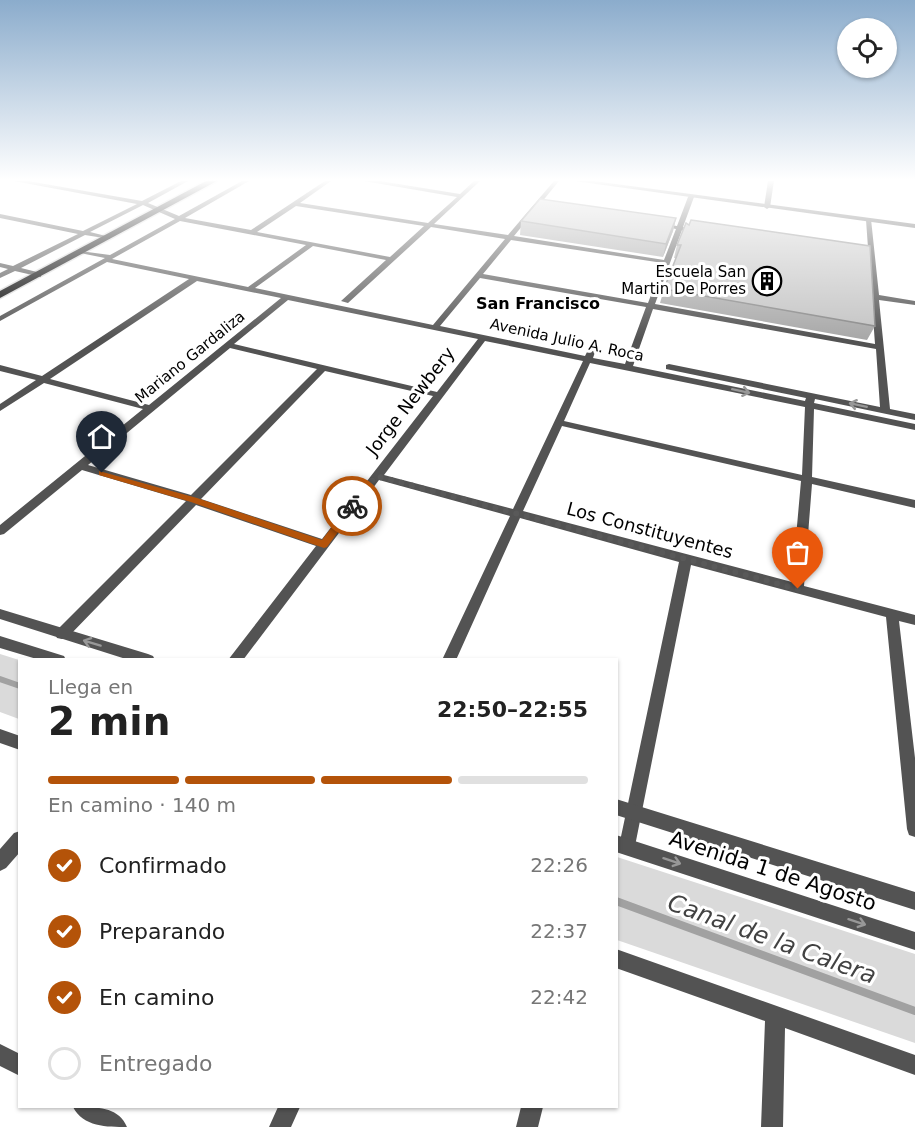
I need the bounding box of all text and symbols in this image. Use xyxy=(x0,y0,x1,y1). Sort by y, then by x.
map controls xyxy=(837,18,897,78)
button: locate xyxy=(837,18,897,78)
place label: Escuela San Martin De Porres xyxy=(621,263,746,298)
building icon: Escuela San Martin De Porres xyxy=(751,265,783,297)
district label: San Francisco xyxy=(476,294,600,313)
street label: Mariano Gardaliza xyxy=(132,307,248,407)
street label: Avenida Julio A. Roca xyxy=(488,315,646,365)
street label: Jorge Newbery xyxy=(361,342,459,460)
one-way arrow xyxy=(731,385,750,397)
one-way arrow xyxy=(848,399,868,410)
pin xyxy=(76,411,127,473)
icon: home xyxy=(85,420,118,453)
courier xyxy=(322,476,382,536)
icon: bike xyxy=(336,490,369,523)
street label: Los Constituyentes xyxy=(565,498,735,562)
pin xyxy=(772,527,823,589)
icon: bag xyxy=(781,536,814,569)
one-way arrow xyxy=(83,637,102,648)
text: Llega en xyxy=(48,675,133,699)
text: 22:50–22:55 xyxy=(437,697,588,722)
text: 2 min xyxy=(48,699,170,744)
text: En camino · 140 m xyxy=(48,793,236,817)
street label: Avenida 1 de Agosto xyxy=(667,826,879,916)
icon: check xyxy=(48,849,81,882)
text: Confirmado xyxy=(99,853,227,878)
text: 22:26 xyxy=(530,853,588,877)
one-way arrow xyxy=(662,856,681,867)
water label: Canal de la Calera xyxy=(664,888,880,990)
icon: check xyxy=(48,915,81,948)
one-way arrow xyxy=(847,917,866,928)
text: Preparando xyxy=(99,919,225,944)
text: 22:37 xyxy=(530,919,588,943)
icon: check xyxy=(48,981,81,1014)
text: En camino xyxy=(99,985,214,1010)
text: 22:42 xyxy=(530,985,588,1009)
text: Entregado xyxy=(99,1051,212,1076)

